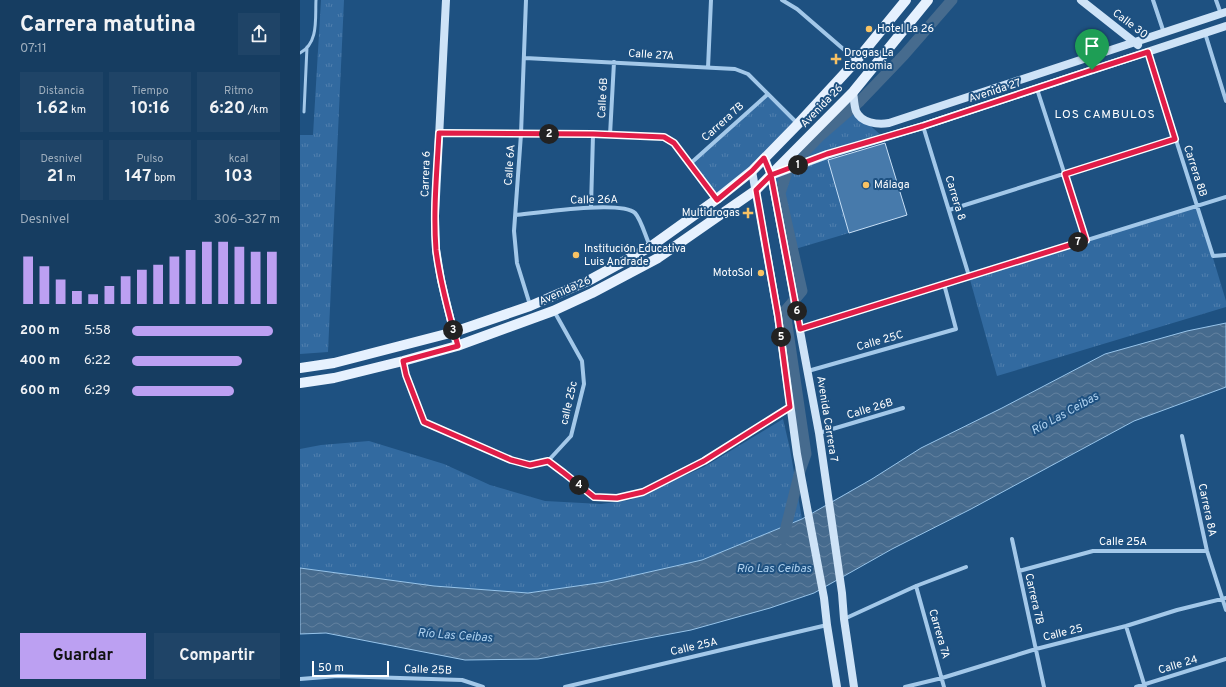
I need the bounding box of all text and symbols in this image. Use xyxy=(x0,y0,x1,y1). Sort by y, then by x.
street label: Calle 30 xyxy=(1110,6,1150,42)
text: Carrera matutina xyxy=(20,12,196,39)
button: share xyxy=(238,13,280,55)
place label: Hotel La 26 xyxy=(877,22,934,36)
marker: Hotel La 26 xyxy=(864,24,874,34)
pin xyxy=(1075,29,1109,70)
icon: arrive xyxy=(1081,35,1103,57)
text: 07:11 xyxy=(20,41,47,57)
street label: Calle 27A xyxy=(628,46,674,64)
place label: Drogas La Economia xyxy=(844,46,894,73)
marker: Drogas La Economia xyxy=(831,54,841,64)
street label: Avenida 27 xyxy=(967,76,1023,106)
street label: Calle 6B xyxy=(595,77,611,119)
street label: Avenida 26 xyxy=(798,81,846,131)
text: Distancia xyxy=(38,84,84,98)
text: Tiempo xyxy=(131,84,169,98)
text: Ritmo xyxy=(224,84,253,98)
text: 1.62 xyxy=(36,98,68,120)
text: 10:16 xyxy=(130,98,170,120)
text: 6:20 xyxy=(209,98,245,120)
street label: Carrera 7B xyxy=(699,99,747,145)
text: km xyxy=(68,103,86,117)
text: /km xyxy=(245,103,268,117)
district label: LOS CAMBULOS xyxy=(1054,107,1156,123)
pin: 2 xyxy=(539,124,559,144)
text: 2 xyxy=(546,127,552,141)
street label: Carrera 8B xyxy=(1180,143,1210,199)
street label: Calle 6A xyxy=(502,144,518,186)
street label: Carrera 6 xyxy=(418,151,434,197)
text: Desnivel xyxy=(40,152,82,166)
text: Pulso xyxy=(136,152,164,166)
text: kcal xyxy=(229,152,248,166)
pin: 1 xyxy=(788,155,808,175)
text: 1 xyxy=(796,158,800,172)
text: 21 xyxy=(47,166,64,188)
text: 147 xyxy=(124,166,151,188)
text: 103 xyxy=(225,166,253,188)
text: m xyxy=(64,171,76,185)
text: bpm xyxy=(151,171,176,185)
street label: Carrera 8 xyxy=(942,174,968,222)
place label: Málaga xyxy=(874,178,910,192)
marker: Málaga xyxy=(861,180,871,190)
street label: Calle 26A xyxy=(570,193,618,207)
place label: Multidrogas xyxy=(682,206,740,220)
marker: Multidrogas xyxy=(743,208,753,218)
text: Desnivel xyxy=(20,212,69,228)
text: 306–327 m xyxy=(214,212,280,228)
pin: 7 xyxy=(1068,232,1088,252)
text: 7 xyxy=(1075,235,1081,249)
place label: Institución Educativa Luis Andrade xyxy=(584,242,686,269)
marker: Institución Educativa Luis Andrade xyxy=(571,250,581,260)
place label: MotoSol xyxy=(713,266,753,280)
marker: MotoSol xyxy=(756,268,766,278)
street label: Avenida 26 xyxy=(537,273,593,309)
pin: 6 xyxy=(787,301,807,321)
text: 6 xyxy=(794,304,800,318)
pin: 3 xyxy=(443,320,463,340)
text: 200 m xyxy=(20,323,60,339)
text: 5:58 xyxy=(84,323,111,339)
text: 3 xyxy=(450,323,456,337)
pin: 5 xyxy=(771,327,791,347)
street label: Calle 25C xyxy=(855,328,905,354)
text: 5 xyxy=(778,330,784,344)
text: 400 m xyxy=(20,353,60,369)
text: 6:22 xyxy=(84,353,111,369)
street label: Avenida Carrera 7 xyxy=(813,375,841,463)
street label: calle 25c xyxy=(557,380,581,426)
text: 600 m xyxy=(20,383,60,399)
text: 6:29 xyxy=(84,383,110,399)
water label: Río Las Ceibas xyxy=(1028,389,1102,439)
street label: Calle 26B xyxy=(845,395,895,423)
pin: 4 xyxy=(569,475,589,495)
text: 4 xyxy=(575,478,583,492)
street label: Carrera 8A xyxy=(1195,482,1219,538)
street label: Calle 25A xyxy=(1099,535,1147,549)
water label: Río Las Ceibas xyxy=(736,561,812,577)
street label: Carrera 7B xyxy=(1021,572,1047,626)
street label: Carrera 7A xyxy=(925,607,953,661)
street label: Calle 25 xyxy=(1042,621,1085,645)
water label: Río Las Ceibas xyxy=(417,625,494,647)
button: Guardar xyxy=(20,633,146,679)
button: Compartir xyxy=(154,633,280,679)
street label: Calle 25A xyxy=(669,635,719,659)
street label: Calle 24 xyxy=(1157,652,1200,678)
scale bar xyxy=(312,659,389,678)
text: 50 m xyxy=(318,661,344,675)
street label: Calle 25B xyxy=(404,662,452,678)

